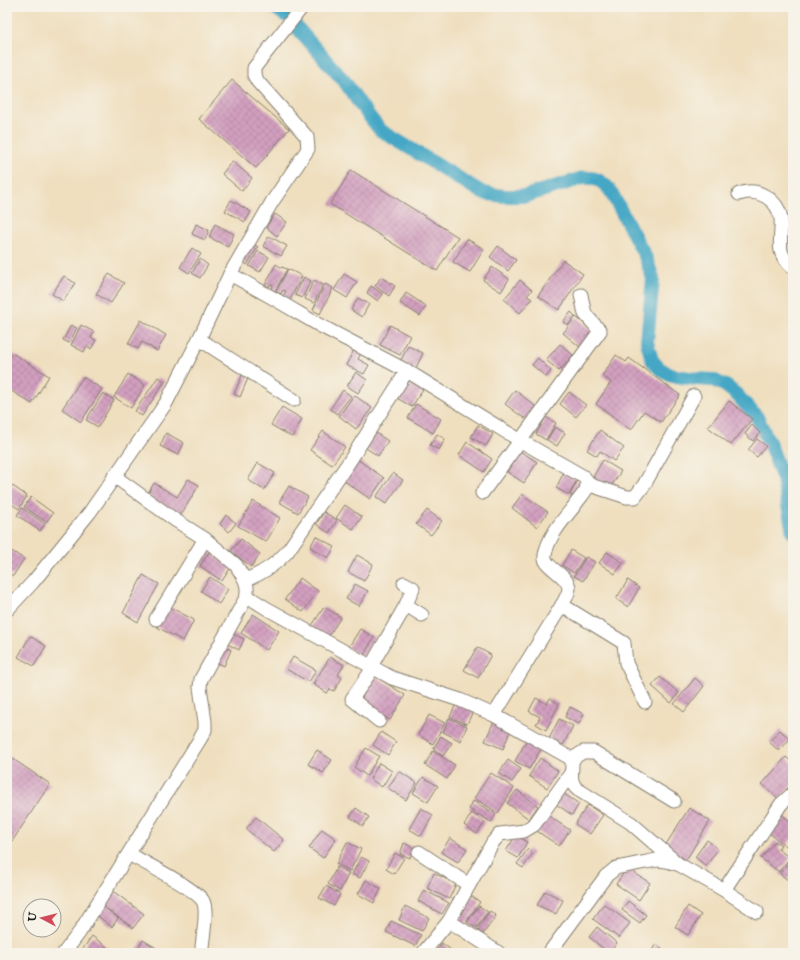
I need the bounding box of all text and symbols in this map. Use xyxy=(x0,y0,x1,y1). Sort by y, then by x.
north arrow xyxy=(22,898,62,938)
text: U xyxy=(25,911,41,923)

